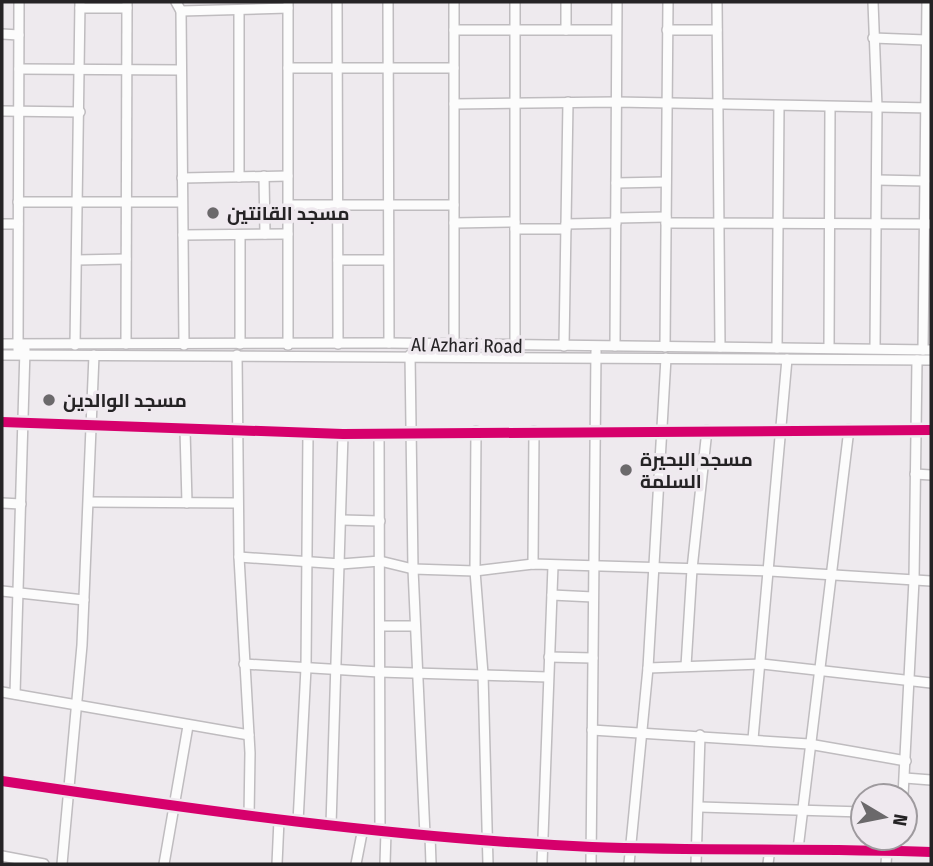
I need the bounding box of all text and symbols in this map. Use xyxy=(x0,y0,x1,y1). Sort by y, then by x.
place label: مسجد القانتين xyxy=(227,202,350,225)
marker: مسجد القانتين xyxy=(205,205,221,221)
street label: Al Azhari Road xyxy=(411,333,523,358)
place label: مسجد الوالدين xyxy=(63,389,187,412)
marker: مسجد الوالدين xyxy=(41,392,57,408)
place label: مسجد البحيرة السلمة xyxy=(640,448,753,493)
marker: مسجد البحيرة السلمة xyxy=(618,462,634,478)
north arrow xyxy=(849,782,919,852)
text: N xyxy=(888,812,913,827)

